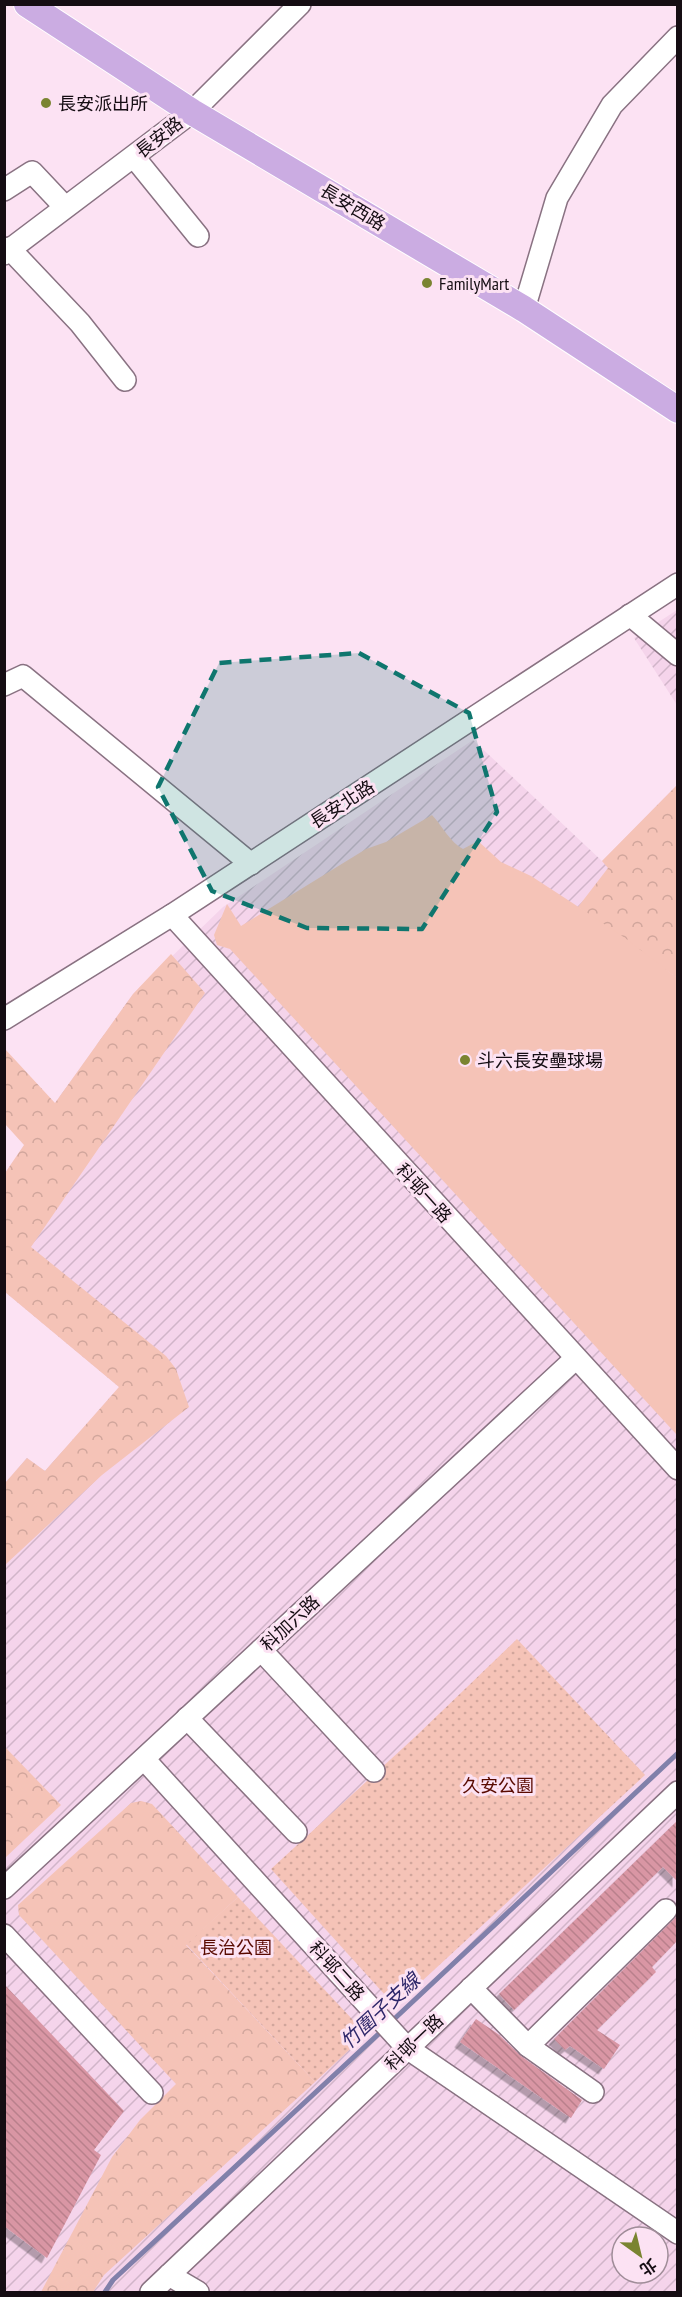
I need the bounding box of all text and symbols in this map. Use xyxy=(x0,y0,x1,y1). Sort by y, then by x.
place label: 長安派出所 xyxy=(58,92,148,115)
marker: 長安派出所 xyxy=(39,96,53,110)
street label: 長安路 xyxy=(131,111,187,163)
street label: 長安西路 xyxy=(316,179,390,235)
place label: FamilyMart xyxy=(439,272,509,295)
marker: FamilyMart xyxy=(420,276,434,290)
street label: 長安北路 xyxy=(306,775,378,833)
place label: 斗六長安壘球場 xyxy=(477,1049,603,1072)
marker: 斗六長安壘球場 xyxy=(458,1053,472,1067)
street label: 科邨一路 xyxy=(391,1159,457,1227)
street label: 科加六路 xyxy=(256,1590,324,1656)
park label: 久安公園 xyxy=(462,1774,534,1797)
park label: 長治公園 xyxy=(200,1936,272,1959)
street label: 科邨二路 xyxy=(304,1937,370,2005)
water label: 竹圍子支線 xyxy=(335,1966,427,2055)
street label: 科邨一路 xyxy=(380,2009,448,2075)
north arrow xyxy=(610,2225,670,2285)
text: 北 xyxy=(636,2255,661,2280)

